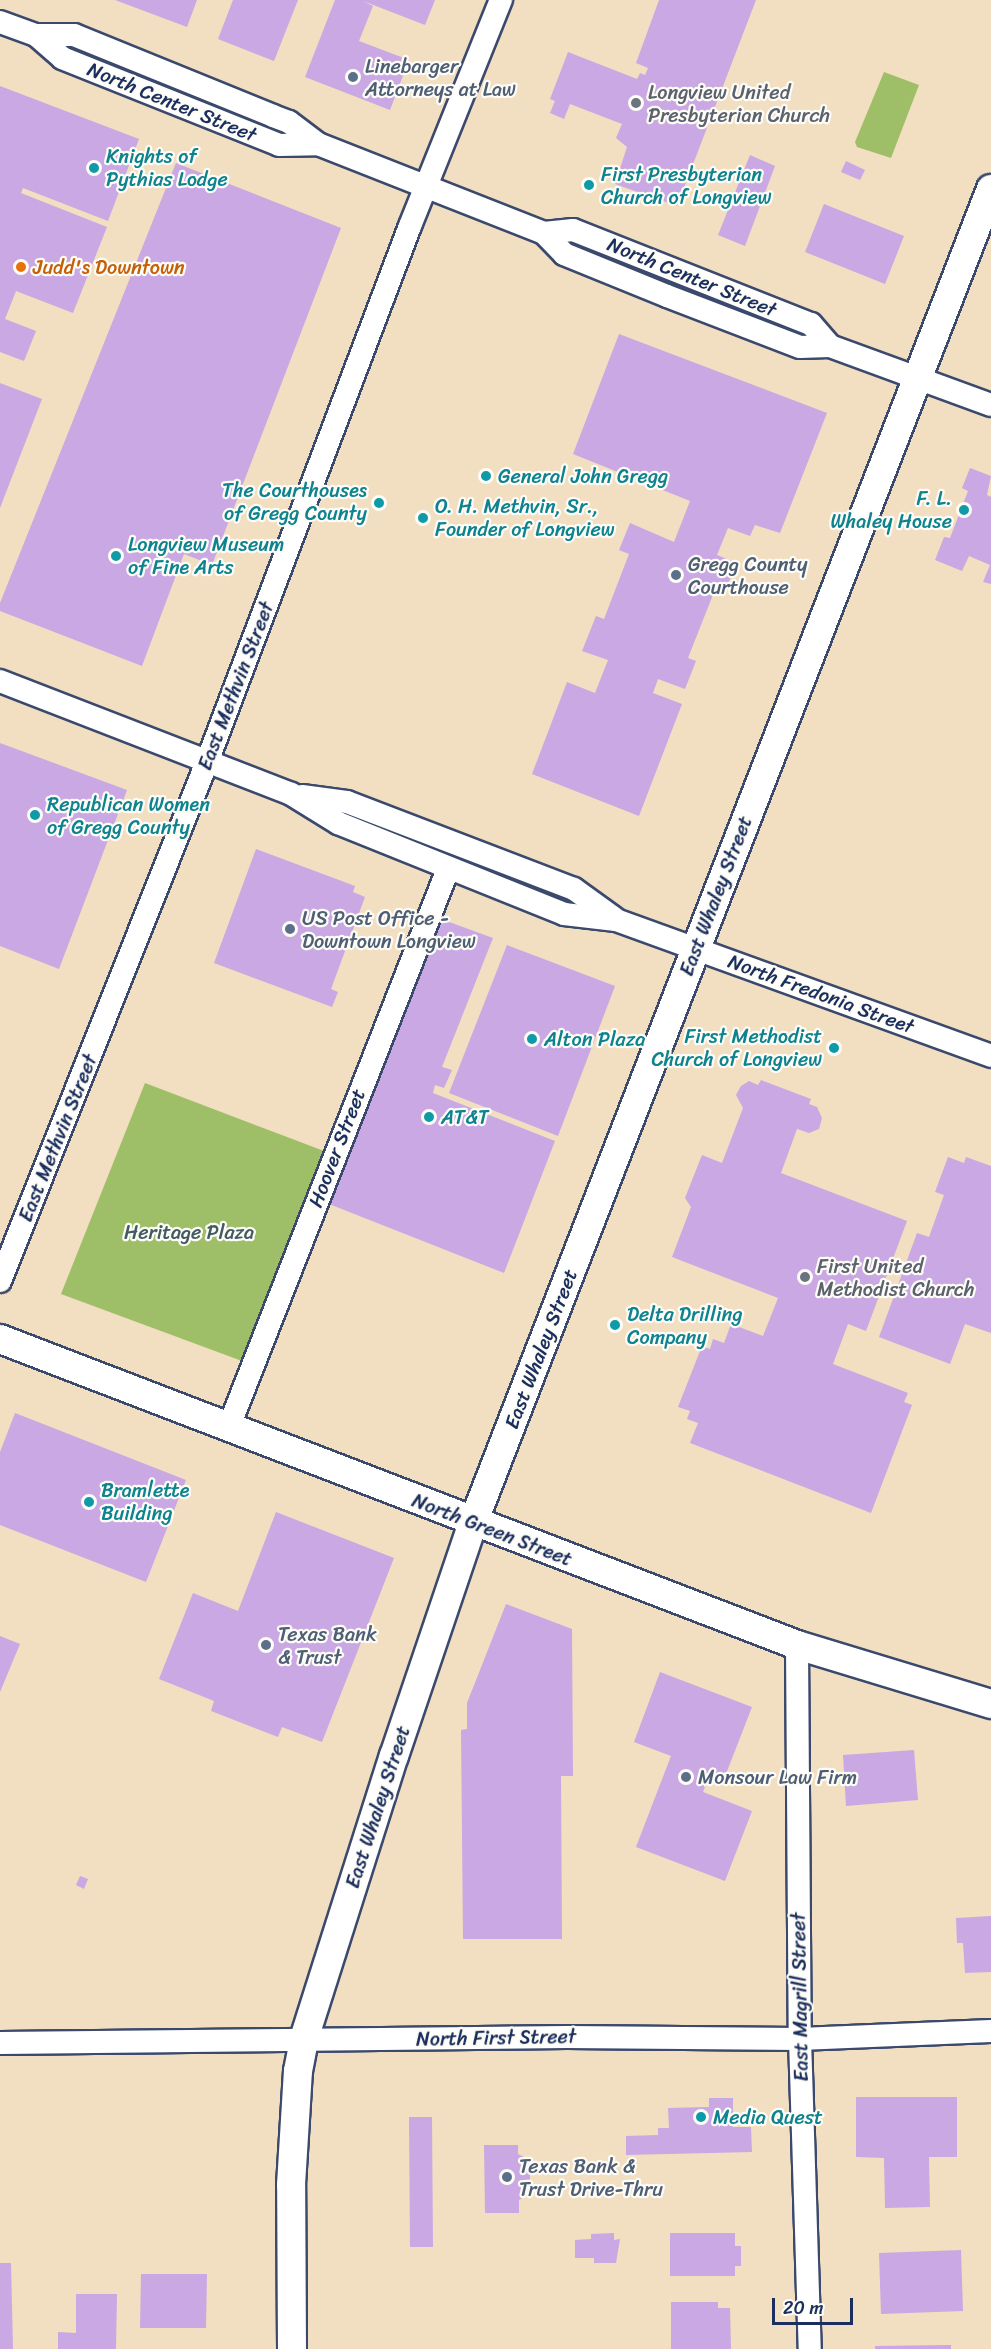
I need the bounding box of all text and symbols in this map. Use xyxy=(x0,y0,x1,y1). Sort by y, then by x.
place label: Linebarger Attorneys at Law xyxy=(365,54,516,101)
street label: North Center Street xyxy=(84,57,260,147)
marker: Linebarger Attorneys at Law xyxy=(346,70,360,84)
place label: Longview United Presbyterian Church xyxy=(648,80,830,127)
marker: Longview United Presbyterian Church xyxy=(629,96,643,110)
place label: Knights of Pythias Lodge xyxy=(106,144,228,191)
marker: Knights of Pythias Lodge xyxy=(87,161,101,175)
place label: First Presbyterian Church of Longview xyxy=(601,162,771,209)
marker: First Presbyterian Church of Longview xyxy=(582,178,596,192)
street label: North Center Street xyxy=(604,232,780,322)
place label: Judd's Downtown xyxy=(33,255,185,279)
marker: Judd's Downtown xyxy=(14,260,28,274)
place label: General John Gregg xyxy=(498,464,668,488)
marker: General John Gregg xyxy=(479,469,493,483)
place label: The Courthouses of Gregg County xyxy=(220,479,367,526)
place label: F. L. Whaley House xyxy=(831,486,952,533)
place label: O. H. Methvin, Sr., Founder of Longview xyxy=(435,494,614,541)
marker: The Courthouses of Gregg County xyxy=(372,496,386,510)
marker: F. L. Whaley House xyxy=(957,503,971,517)
marker: O. H. Methvin, Sr., Founder of Longview xyxy=(416,511,430,525)
place label: Longview Museum of Fine Arts xyxy=(128,532,284,579)
marker: Longview Museum of Fine Arts xyxy=(109,549,123,563)
place label: Gregg County Courthouse xyxy=(688,552,807,599)
marker: Gregg County Courthouse xyxy=(669,568,683,582)
street label: East Methvin Street xyxy=(193,598,279,774)
place label: Republican Women of Gregg County xyxy=(47,792,211,839)
marker: Republican Women of Gregg County xyxy=(28,808,42,822)
street label: East Whaley Street xyxy=(674,812,758,980)
place label: US Post Office - Downtown Longview xyxy=(302,906,475,953)
marker: US Post Office - Downtown Longview xyxy=(283,922,297,936)
street label: North Fredonia Street xyxy=(725,949,917,1039)
place label: First Methodist Church of Longview xyxy=(652,1024,822,1071)
place label: Alton Plaza xyxy=(544,1027,645,1051)
marker: Alton Plaza xyxy=(525,1032,539,1046)
marker: First Methodist Church of Longview xyxy=(827,1041,841,1055)
street label: East Methvin Street xyxy=(13,1051,103,1225)
street label: Hoover Street xyxy=(303,1085,371,1211)
place label: AT&T xyxy=(441,1105,489,1129)
marker: AT&T xyxy=(422,1110,436,1124)
park label: Heritage Plaza xyxy=(124,1220,254,1244)
place label: First United Methodist Church xyxy=(817,1254,975,1301)
street label: East Whaley Street xyxy=(499,1265,583,1433)
marker: First United Methodist Church xyxy=(798,1270,812,1284)
place label: Delta Drilling Company xyxy=(627,1302,742,1349)
marker: Delta Drilling Company xyxy=(608,1318,622,1332)
place label: Bramlette Building xyxy=(101,1478,189,1525)
street label: North Green Street xyxy=(407,1488,577,1572)
marker: Bramlette Building xyxy=(82,1495,96,1509)
place label: Texas Bank & Trust xyxy=(278,1622,376,1669)
marker: Texas Bank & Trust xyxy=(259,1638,273,1652)
street label: East Whaley Street xyxy=(340,1723,416,1891)
place label: Monsour Law Firm xyxy=(698,1765,857,1789)
marker: Monsour Law Firm xyxy=(679,1770,693,1784)
street label: East Magrill Street xyxy=(787,1912,813,2082)
street label: North First Street xyxy=(415,2025,577,2051)
place label: Media Quest xyxy=(713,2105,823,2129)
marker: Media Quest xyxy=(694,2110,708,2124)
place label: Texas Bank & Trust Drive-Thru xyxy=(519,2154,664,2201)
marker: Texas Bank & Trust Drive-Thru xyxy=(500,2170,514,2184)
scale bar xyxy=(775,2286,856,2324)
text: 20 m xyxy=(783,2292,823,2324)

